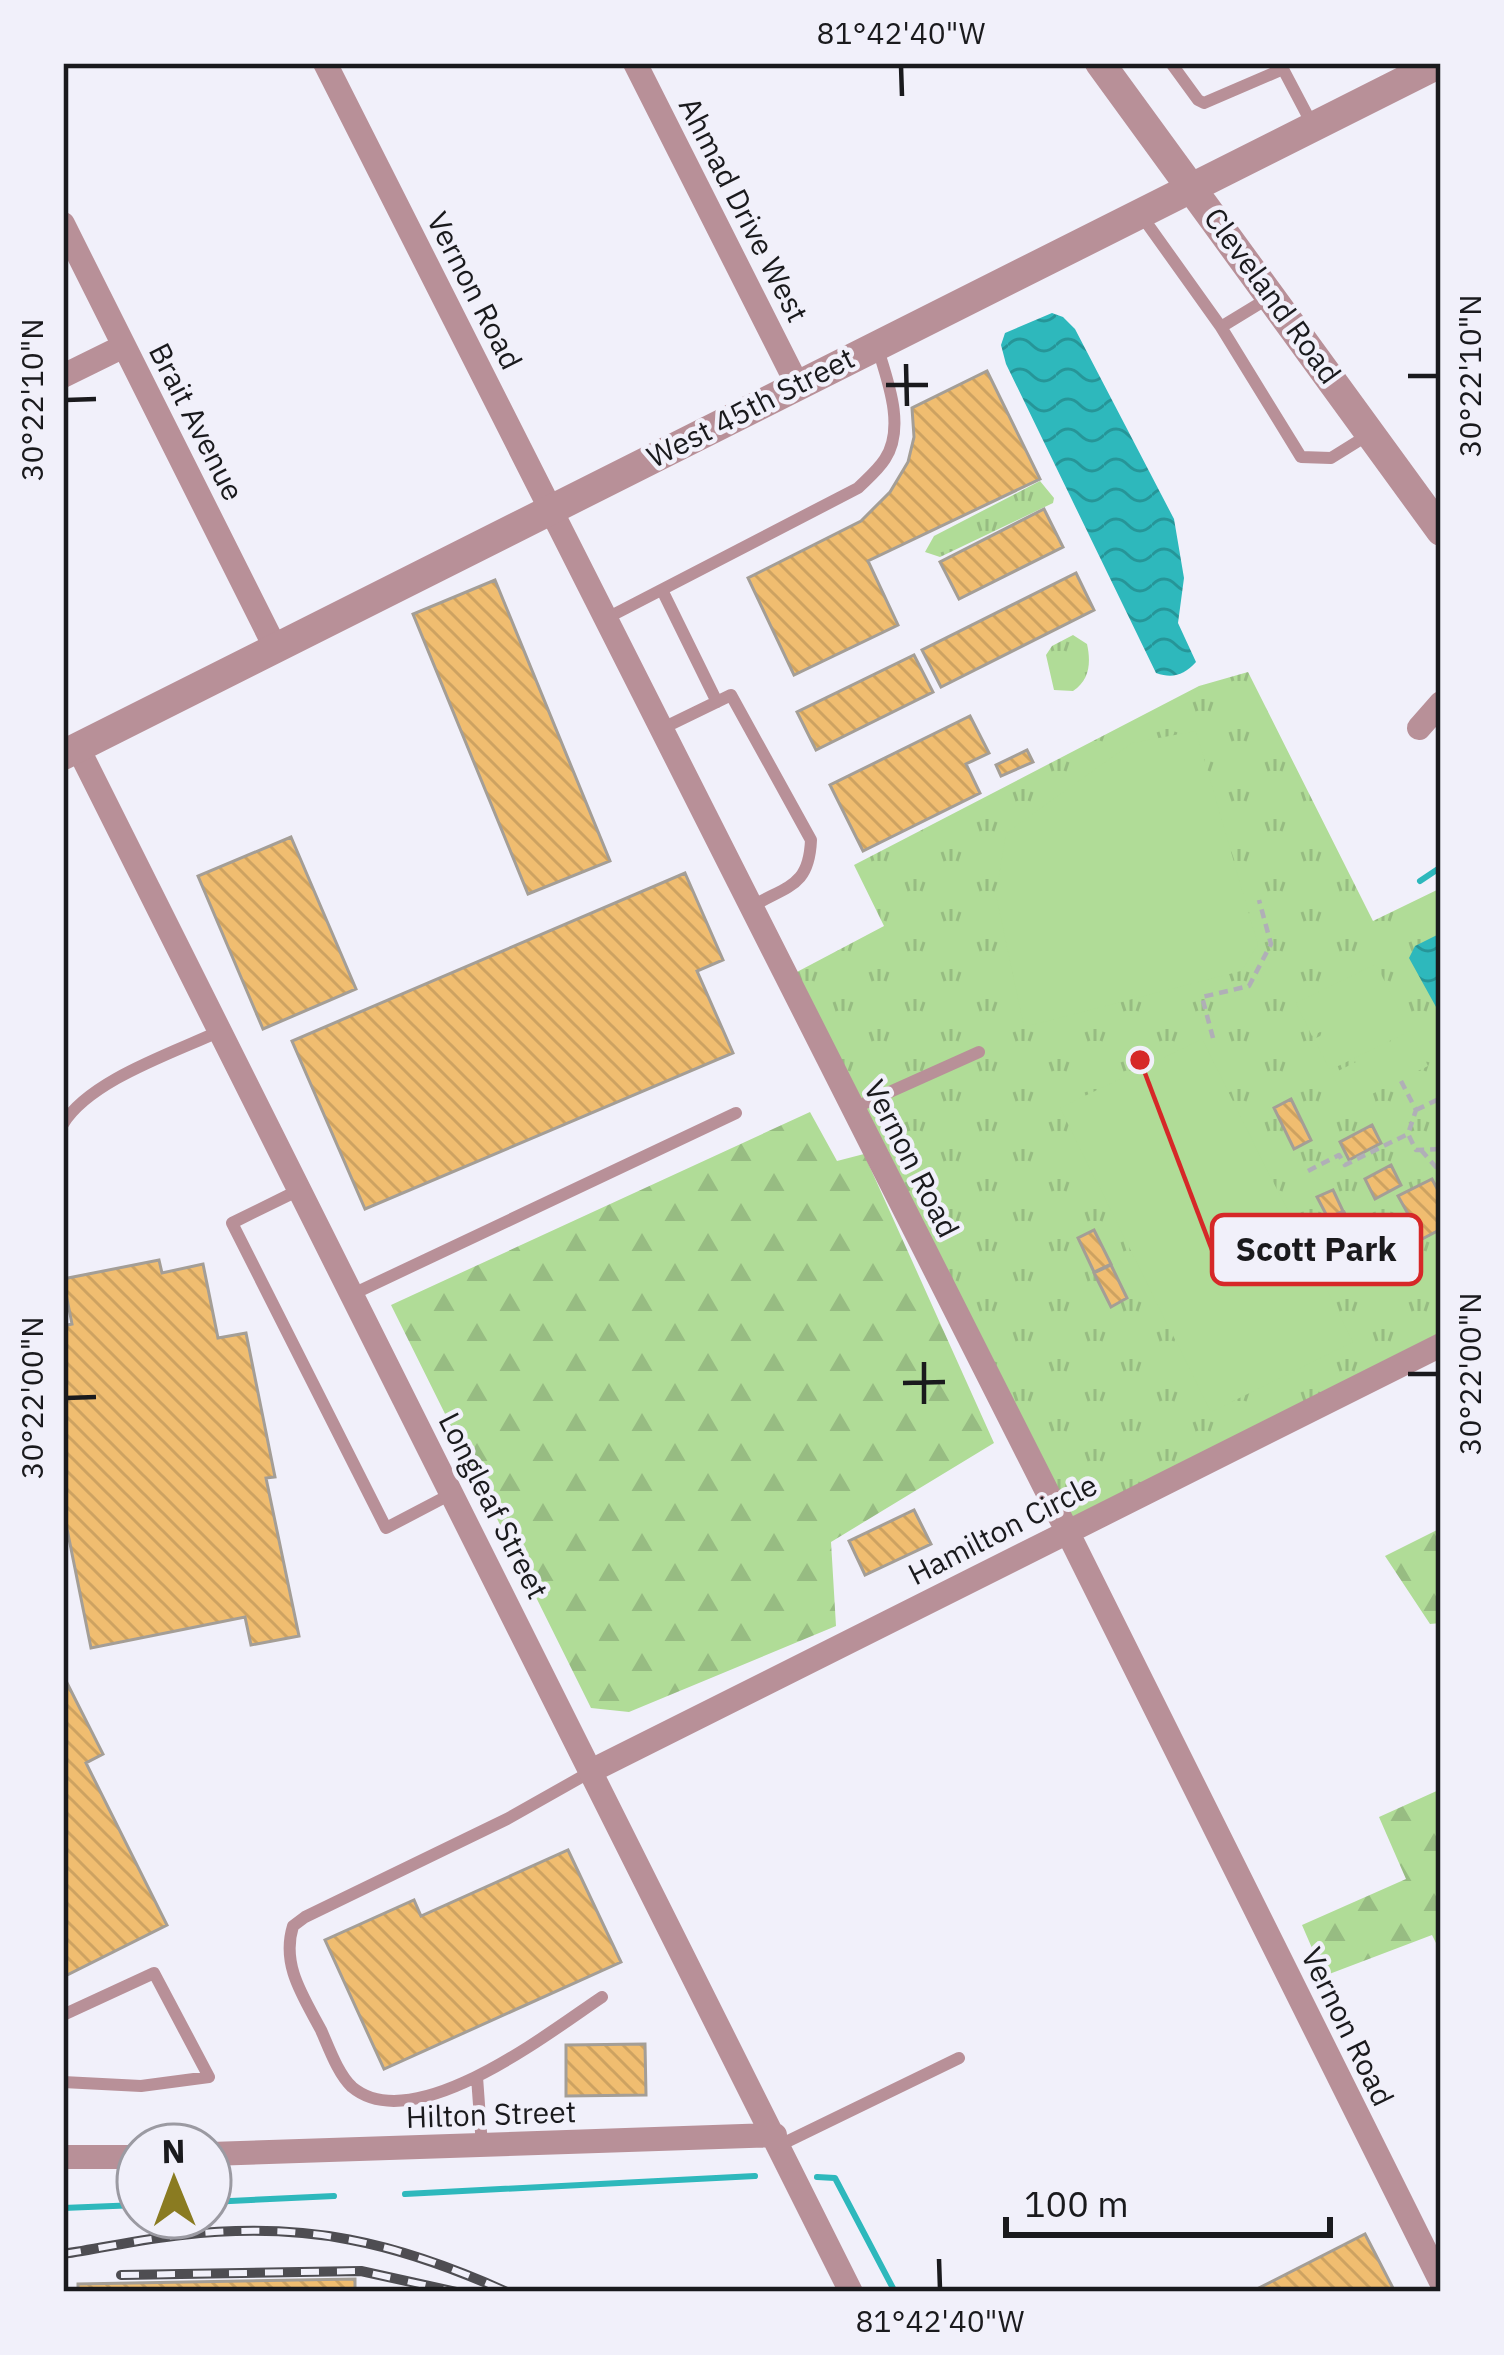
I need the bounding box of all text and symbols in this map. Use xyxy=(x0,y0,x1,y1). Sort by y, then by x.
text: 81°42'40"W xyxy=(816,13,986,52)
street label: Ahmad Drive West xyxy=(671,90,818,328)
street label: Cleveland Road xyxy=(1196,199,1350,391)
street label: Vernon Road xyxy=(419,205,532,376)
text: 30°22'10"N xyxy=(1450,294,1489,458)
text: 30°22'10"N xyxy=(12,318,51,482)
street label: Brait Avenue xyxy=(141,336,254,507)
street label: West 45th Street xyxy=(640,338,861,476)
street label: Vernon Road xyxy=(856,1073,969,1244)
callout: Scott Park xyxy=(1212,1215,1421,1284)
text: Scott Park xyxy=(1235,1227,1398,1270)
text: 30°22'00"N xyxy=(1450,1292,1489,1456)
text: 30°22'00"N xyxy=(12,1316,51,1480)
street label: Longleaf Street xyxy=(431,1406,558,1605)
street label: Hamilton Circle xyxy=(901,1464,1103,1593)
street label: Vernon Road xyxy=(1293,1941,1404,2112)
street label: Hilton Street xyxy=(405,2091,577,2136)
north arrow xyxy=(114,2121,234,2241)
text: N xyxy=(161,2129,186,2172)
scale bar xyxy=(1006,2163,1330,2237)
text: 100 m xyxy=(1024,2180,1129,2227)
text: 81°42'40"W xyxy=(855,2301,1025,2340)

